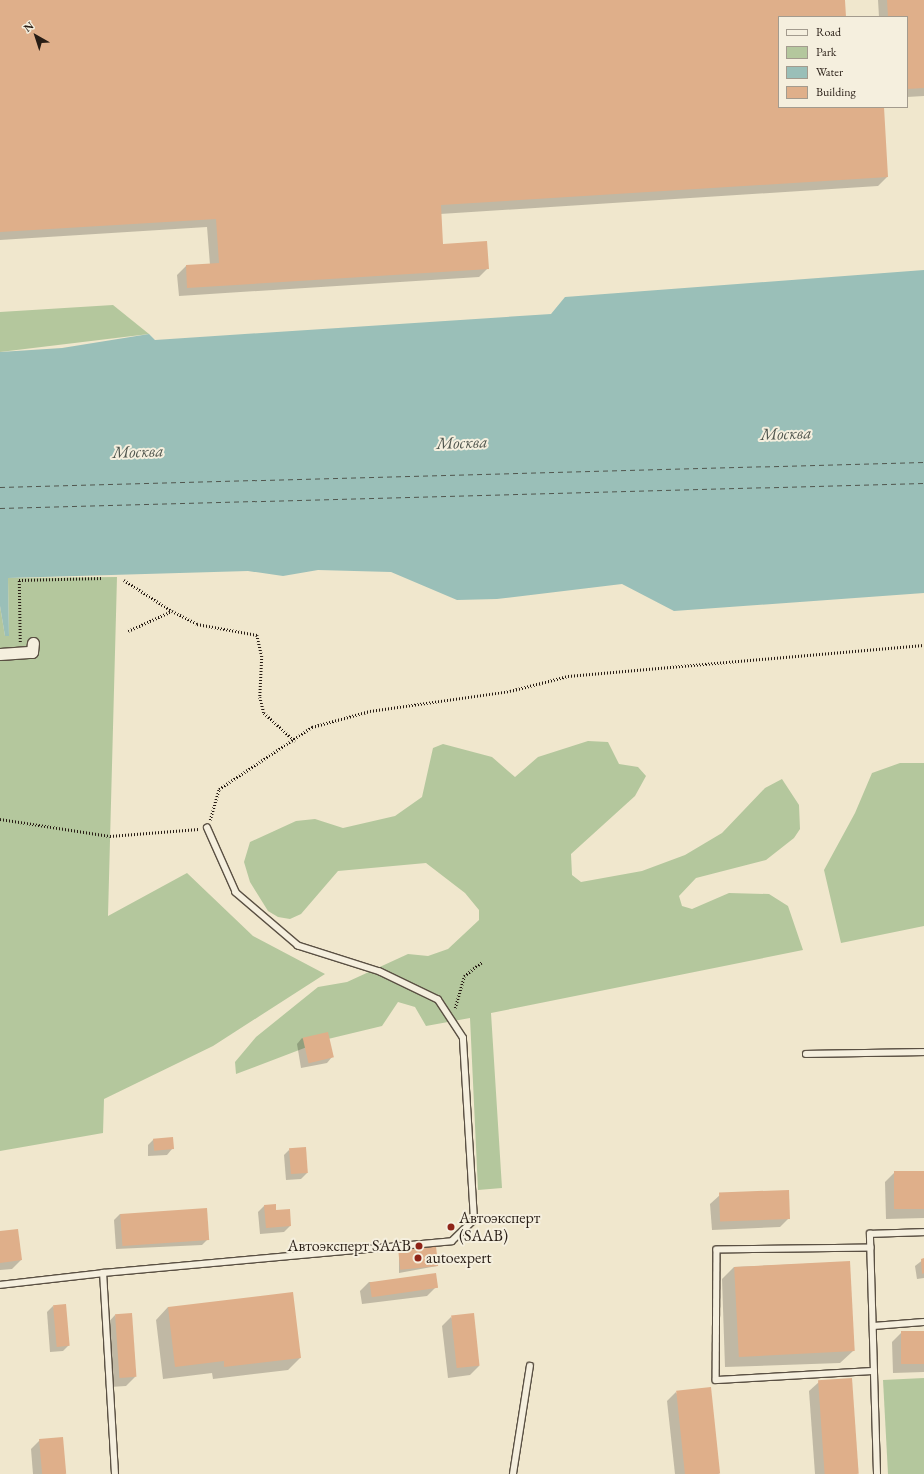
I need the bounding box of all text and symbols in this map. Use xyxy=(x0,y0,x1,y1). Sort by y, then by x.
north arrow xyxy=(16,16,56,56)
legend xyxy=(778,16,908,108)
text: N xyxy=(21,18,36,35)
text: Road xyxy=(816,24,841,40)
text: Park xyxy=(816,44,836,60)
text: Water xyxy=(816,64,843,80)
text: Building xyxy=(816,84,856,100)
water label: Москва xyxy=(760,423,812,445)
water label: Москва xyxy=(436,432,488,454)
water label: Москва xyxy=(112,441,164,463)
place label: Автоэксперт (SAAB) xyxy=(459,1208,540,1246)
marker: Автоэксперт (SAAB) xyxy=(446,1222,456,1232)
place label: Автоэксперт SAAB xyxy=(287,1236,411,1256)
marker: Автоэксперт SAAB xyxy=(414,1241,424,1251)
place label: autoexpert xyxy=(426,1248,492,1268)
marker: autoexpert xyxy=(413,1253,423,1263)

